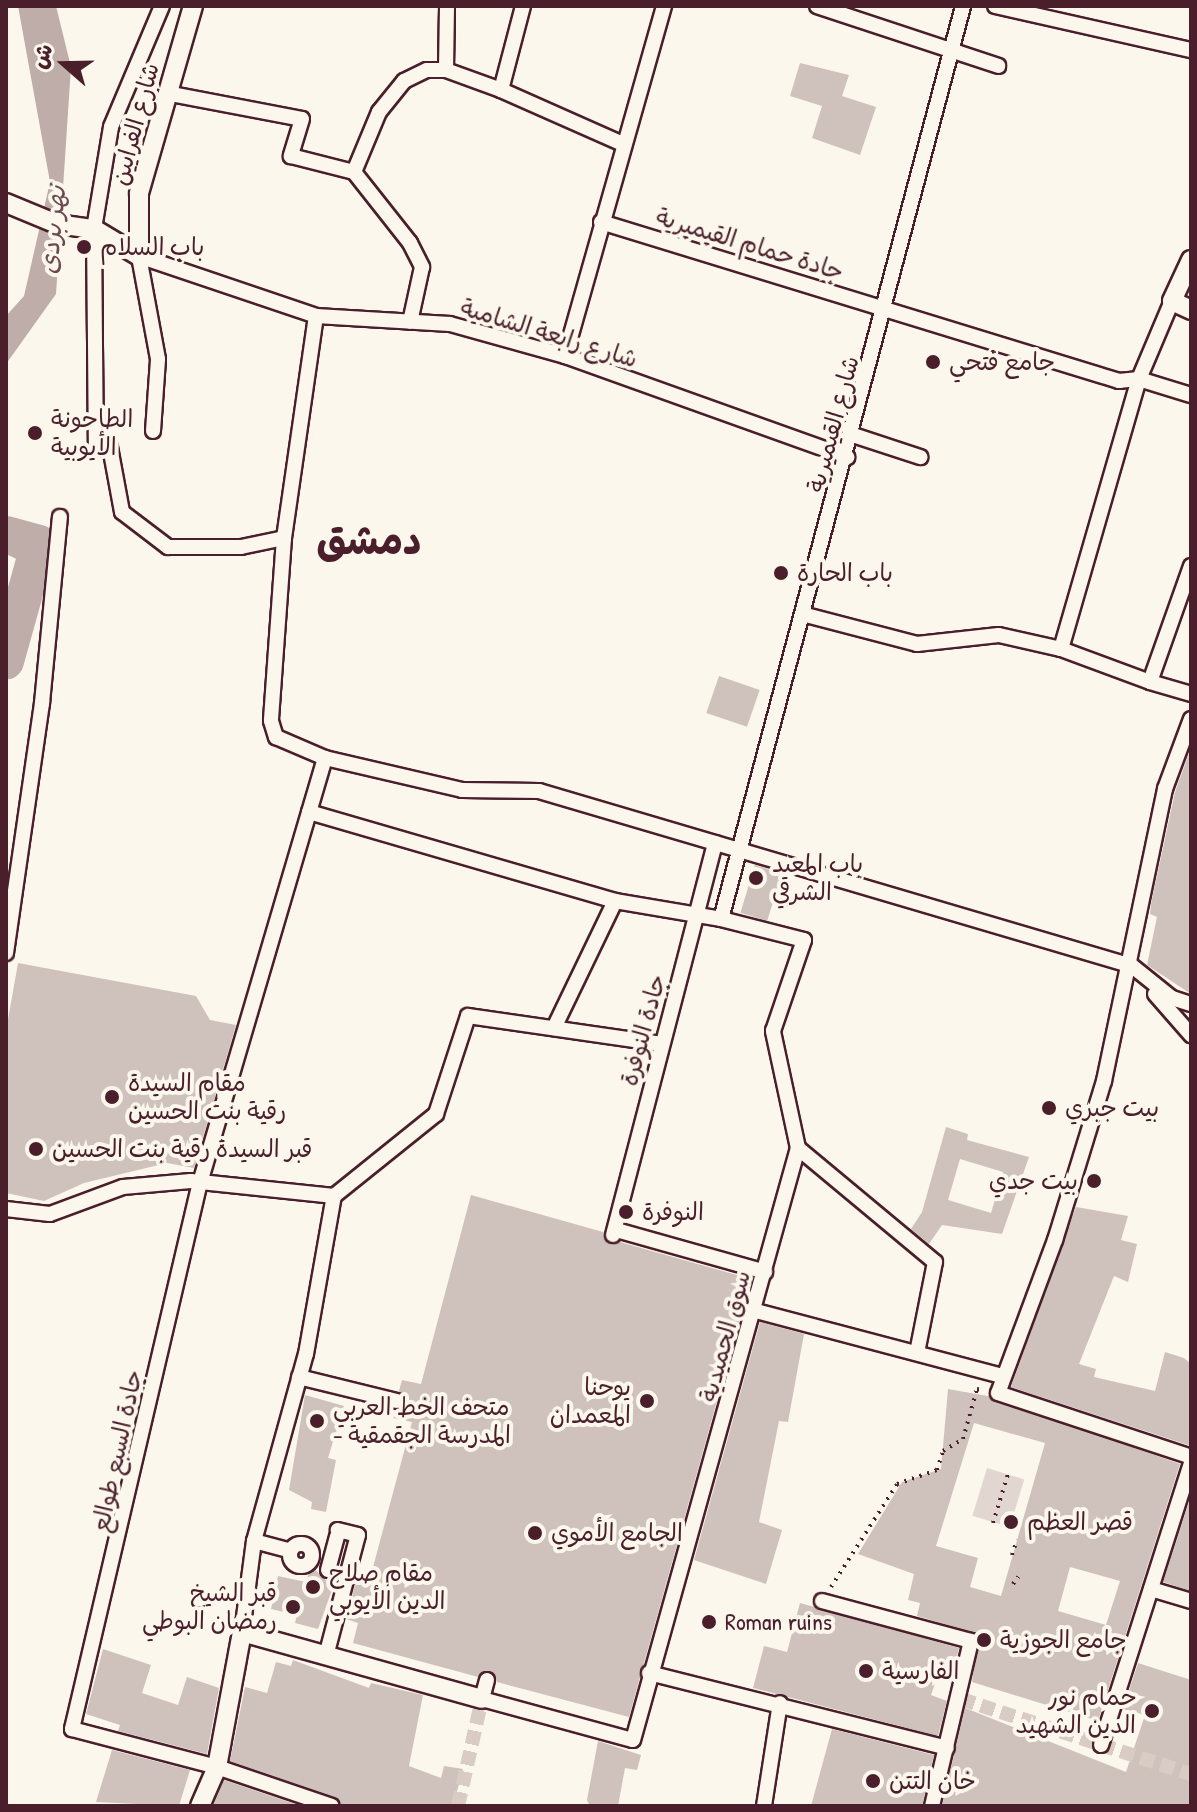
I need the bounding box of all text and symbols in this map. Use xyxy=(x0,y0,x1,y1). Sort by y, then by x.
north arrow xyxy=(24,24,104,104)
text: ش xyxy=(23,39,60,72)
street label: شارع الفرايين xyxy=(105,60,165,188)
water label: نهر بردى xyxy=(32,184,72,276)
street label: جادة حمام القيميرية xyxy=(653,202,847,286)
place label: باب السلام xyxy=(100,233,204,261)
marker: باب السلام xyxy=(75,238,93,256)
street label: شارع رابعة الشامية xyxy=(457,292,641,374)
place label: جامع فتحي xyxy=(949,348,1055,376)
street label: شارع القيميرية xyxy=(801,353,865,495)
marker: جامع فتحي xyxy=(924,353,942,371)
place label: الطاحونة الأيوبية xyxy=(51,405,133,461)
marker: الطاحونة الأيوبية xyxy=(26,424,44,442)
district label: دمشق xyxy=(316,515,422,563)
place label: باب الحارة xyxy=(797,559,893,587)
marker: باب الحارة xyxy=(772,564,790,582)
place label: باب المعبد الشرقي xyxy=(772,850,863,906)
marker: باب المعبد الشرقي xyxy=(747,869,765,887)
street label: جادة النوفرة xyxy=(614,971,672,1089)
place label: مقام السيدة رقية بنت الحسين xyxy=(128,1069,286,1125)
marker: مقام السيدة رقية بنت الحسين xyxy=(103,1088,121,1106)
place label: بيت جبري xyxy=(1065,1094,1159,1122)
marker: بيت جبري xyxy=(1040,1099,1058,1117)
place label: قبر السيدة رقية بنت الحسين xyxy=(52,1135,312,1163)
marker: قبر السيدة رقية بنت الحسين xyxy=(27,1140,45,1158)
place label: بيت جدي xyxy=(989,1167,1078,1195)
marker: بيت جدي xyxy=(1085,1172,1103,1190)
place label: النوفرة xyxy=(642,1198,704,1226)
marker: النوفرة xyxy=(617,1203,635,1221)
street label: سوق الحميدية xyxy=(694,1267,756,1405)
street label: جادة السبع طوالع xyxy=(86,1367,148,1535)
place label: يوحنا المعمدان xyxy=(550,1373,631,1429)
marker: يوحنا المعمدان xyxy=(638,1392,656,1410)
place label: متحف الخط العربي - المدرسة الجقمقية xyxy=(333,1393,511,1449)
marker: متحف الخط العربي - المدرسة الجقمقية xyxy=(308,1412,326,1430)
place label: قصر العظم xyxy=(1027,1508,1133,1536)
marker: قصر العظم xyxy=(1002,1513,1020,1531)
place label: الجامع الأموي xyxy=(551,1519,683,1547)
marker: الجامع الأموي xyxy=(526,1524,544,1542)
place label: مقام صلاح الدين الأيوبي xyxy=(329,1559,446,1615)
marker: مقام صلاح الدين الأيوبي xyxy=(304,1578,322,1596)
place label: قبر الشيخ رمضان البوطي xyxy=(142,1579,277,1635)
marker: قبر الشيخ رمضان البوطي xyxy=(284,1598,302,1616)
place label: Roman ruins xyxy=(725,1608,832,1636)
marker: Roman ruins xyxy=(700,1613,718,1631)
place label: جامع الجوزية xyxy=(1000,1626,1127,1654)
marker: جامع الجوزية xyxy=(975,1631,993,1649)
place label: الفارسية xyxy=(882,1657,959,1685)
marker: الفارسية xyxy=(857,1662,875,1680)
place label: حمام نور الدين الشهيد xyxy=(1015,1683,1136,1739)
marker: حمام نور الدين الشهيد xyxy=(1143,1702,1161,1720)
place label: خان التتن xyxy=(889,1767,976,1795)
marker: خان التتن xyxy=(864,1772,882,1790)

